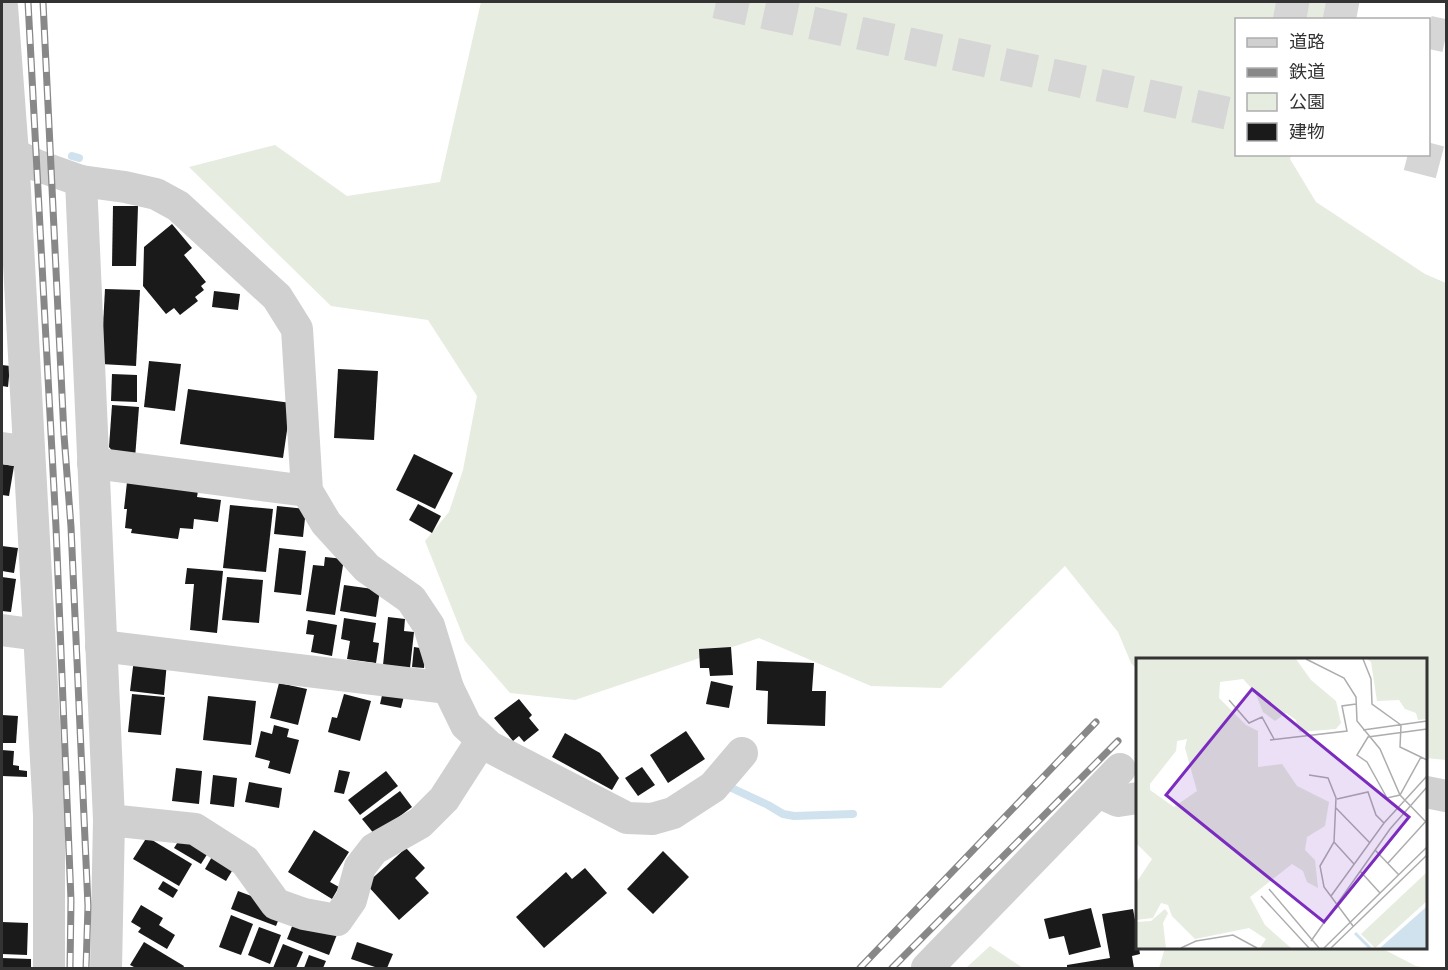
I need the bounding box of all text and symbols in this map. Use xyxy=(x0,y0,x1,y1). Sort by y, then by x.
legend xyxy=(1235,18,1430,156)
text: 道路 xyxy=(1289,29,1325,54)
text: 鉄道 xyxy=(1289,59,1325,84)
text: 公園 xyxy=(1289,89,1325,114)
text: 建物 xyxy=(1289,119,1325,144)
inset map xyxy=(1136,658,1427,949)

